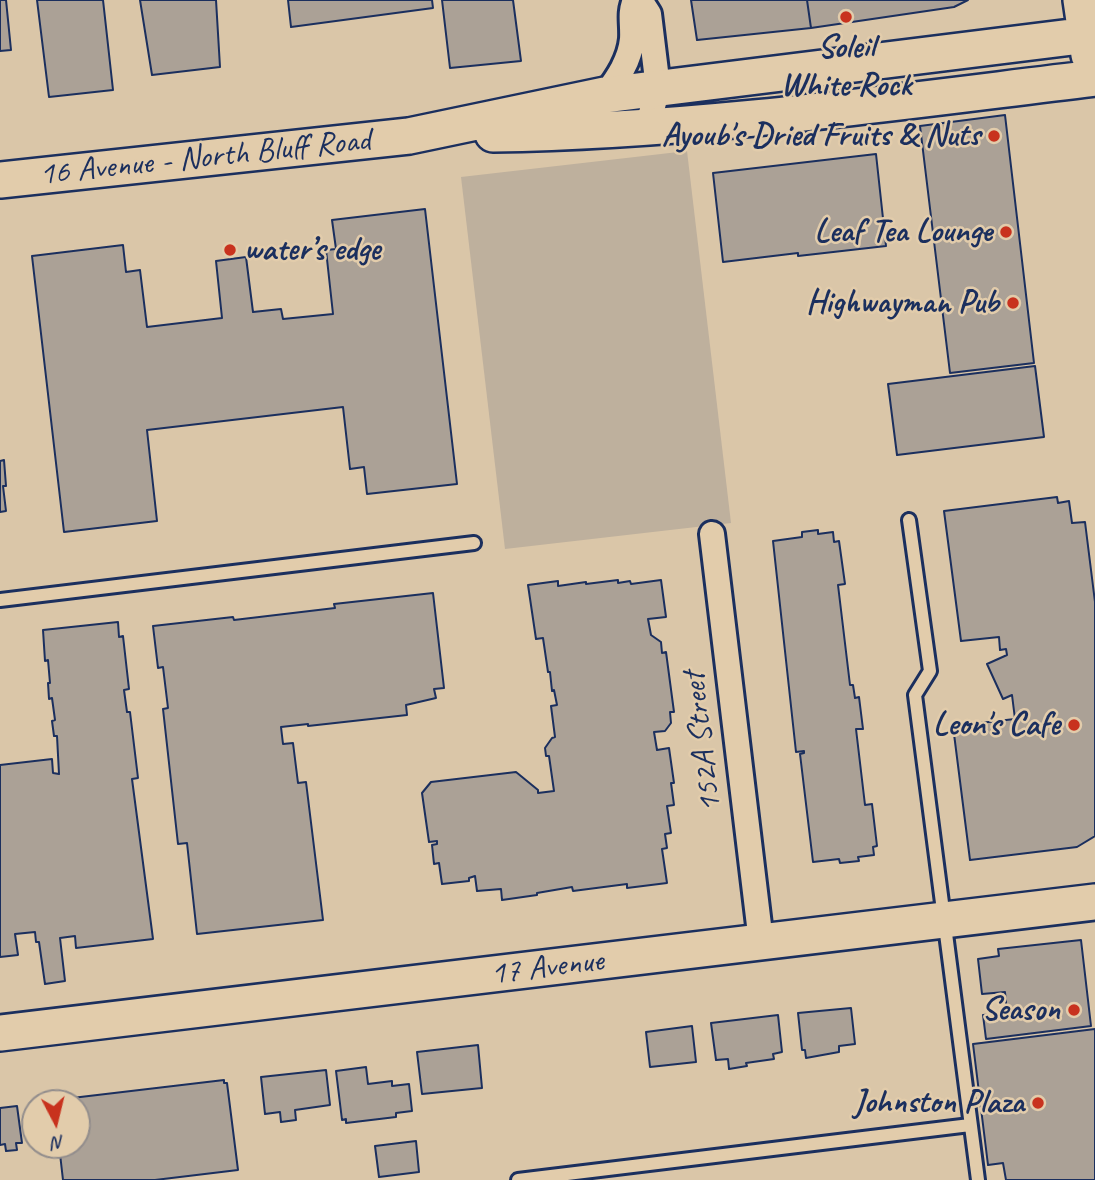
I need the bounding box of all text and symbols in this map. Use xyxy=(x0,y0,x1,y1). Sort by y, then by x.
marker: Soleil White Rock xyxy=(838,9,854,25)
place label: Soleil White Rock xyxy=(781,28,911,106)
place label: Ayoub's Dried Fruits & Nuts xyxy=(662,116,980,156)
street label: 16 Avenue - North Bluff Road xyxy=(38,121,372,195)
marker: Ayoub's Dried Fruits & Nuts xyxy=(986,128,1002,144)
place label: Leaf Tea Lounge xyxy=(814,212,992,252)
marker: Leaf Tea Lounge xyxy=(998,224,1014,240)
place label: water’s edge xyxy=(244,230,380,270)
marker: water’s edge xyxy=(222,242,238,258)
place label: Highwayman Pub xyxy=(806,283,999,323)
marker: Highwayman Pub xyxy=(1005,295,1021,311)
street label: 152A Street xyxy=(675,670,731,814)
place label: Leon's Cafe xyxy=(933,705,1060,745)
marker: Leon's Cafe xyxy=(1066,717,1082,733)
street label: 17 Avenue xyxy=(488,941,606,995)
place label: Season xyxy=(981,990,1060,1030)
marker: Season xyxy=(1066,1002,1082,1018)
place label: Johnston Plaza xyxy=(853,1083,1024,1123)
north arrow xyxy=(21,1089,91,1159)
marker: Johnston Plaza xyxy=(1030,1095,1046,1111)
text: N xyxy=(51,1130,66,1155)

